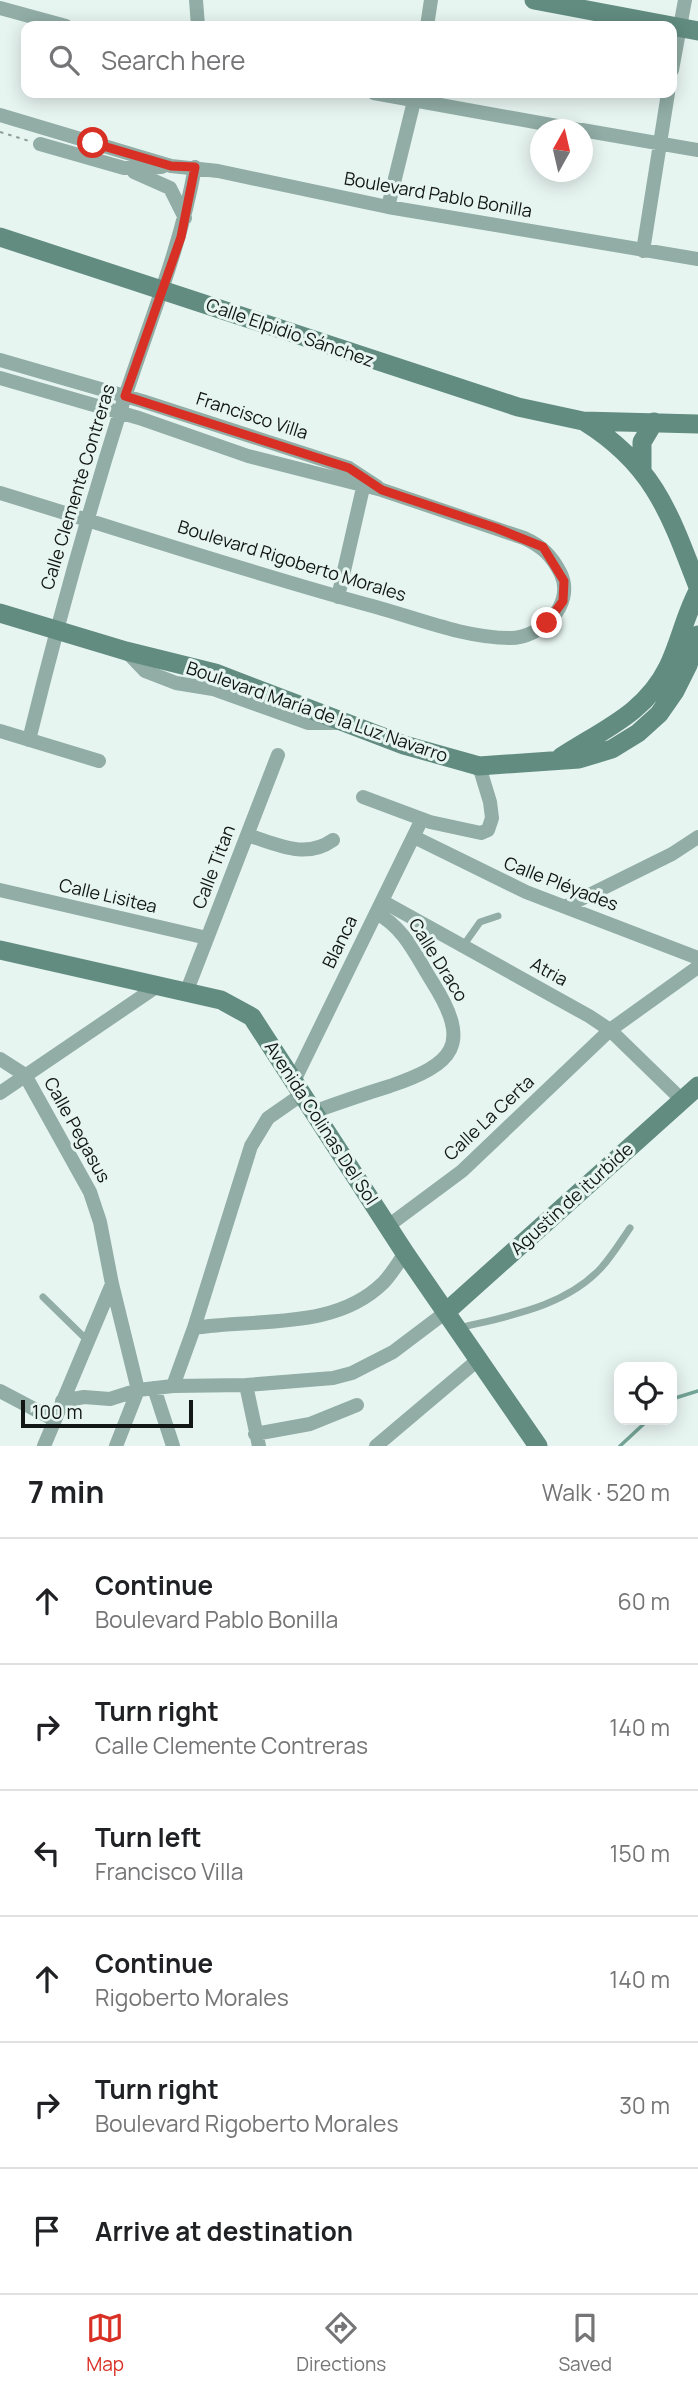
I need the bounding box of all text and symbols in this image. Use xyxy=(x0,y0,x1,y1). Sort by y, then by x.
search box xyxy=(21,21,677,98)
icon: search xyxy=(45,41,83,79)
text: Search here xyxy=(101,42,246,78)
north arrow xyxy=(530,119,593,182)
route start xyxy=(77,127,108,158)
street label: Boulevard Pablo Bonilla xyxy=(342,166,534,222)
street label: Calle Elpidio Sánchez xyxy=(203,292,378,372)
street label: Calle Clemente Contreras xyxy=(34,381,120,592)
street label: Francisco Villa xyxy=(193,386,311,444)
street label: Boulevard Rigoberto Morales xyxy=(175,514,409,606)
route end xyxy=(531,607,562,638)
street label: Boulevard María de la Luz Navarro xyxy=(183,655,451,767)
street label: Calle Titan xyxy=(186,821,240,912)
street label: Calle Pléyades xyxy=(501,850,622,916)
street label: Calle Lisitea xyxy=(57,872,159,918)
street label: Blanca xyxy=(316,911,362,972)
street label: Calle Draco xyxy=(404,913,474,1006)
street label: Atria xyxy=(527,951,572,991)
street label: Avenida Colinas Del Sol xyxy=(260,1036,384,1209)
street label: Calle La Certa xyxy=(438,1069,539,1165)
street label: Calle Pegasus xyxy=(39,1073,117,1186)
street label: Agustin de iturbide xyxy=(505,1137,638,1260)
map controls xyxy=(614,1362,677,1425)
button: locate xyxy=(614,1362,677,1425)
scale bar xyxy=(21,1397,192,1429)
text: 100 m xyxy=(32,1399,83,1425)
text: 7 min xyxy=(28,1471,104,1512)
text: Walk · 520 m xyxy=(542,1476,670,1508)
text: Continue xyxy=(95,1567,213,1603)
icon: ahead xyxy=(28,1582,66,1620)
text: 60 m xyxy=(618,1585,670,1617)
text: Boulevard Pablo Bonilla xyxy=(95,1603,338,1635)
text: Turn right xyxy=(95,1693,219,1729)
icon: right xyxy=(28,1708,66,1746)
text: 140 m xyxy=(609,1711,670,1743)
text: Calle Clemente Contreras xyxy=(95,1729,368,1761)
text: Turn left xyxy=(95,1819,202,1855)
icon: left xyxy=(28,1834,66,1872)
text: 150 m xyxy=(610,1837,670,1869)
text: Francisco Villa xyxy=(95,1855,244,1887)
text: Continue xyxy=(95,1945,213,1981)
icon: ahead xyxy=(28,1960,66,1998)
text: 140 m xyxy=(609,1963,670,1995)
text: Rigoberto Morales xyxy=(95,1981,289,2013)
text: Turn right xyxy=(95,2071,219,2107)
icon: right xyxy=(28,2086,66,2124)
text: 30 m xyxy=(619,2089,670,2121)
text: Boulevard Rigoberto Morales xyxy=(95,2107,399,2139)
icon: arrive xyxy=(28,2212,66,2250)
text: Arrive at destination xyxy=(95,2213,353,2249)
tab: Map xyxy=(86,2309,124,2377)
tab: Directions xyxy=(296,2309,386,2377)
tab: Saved xyxy=(558,2309,612,2377)

